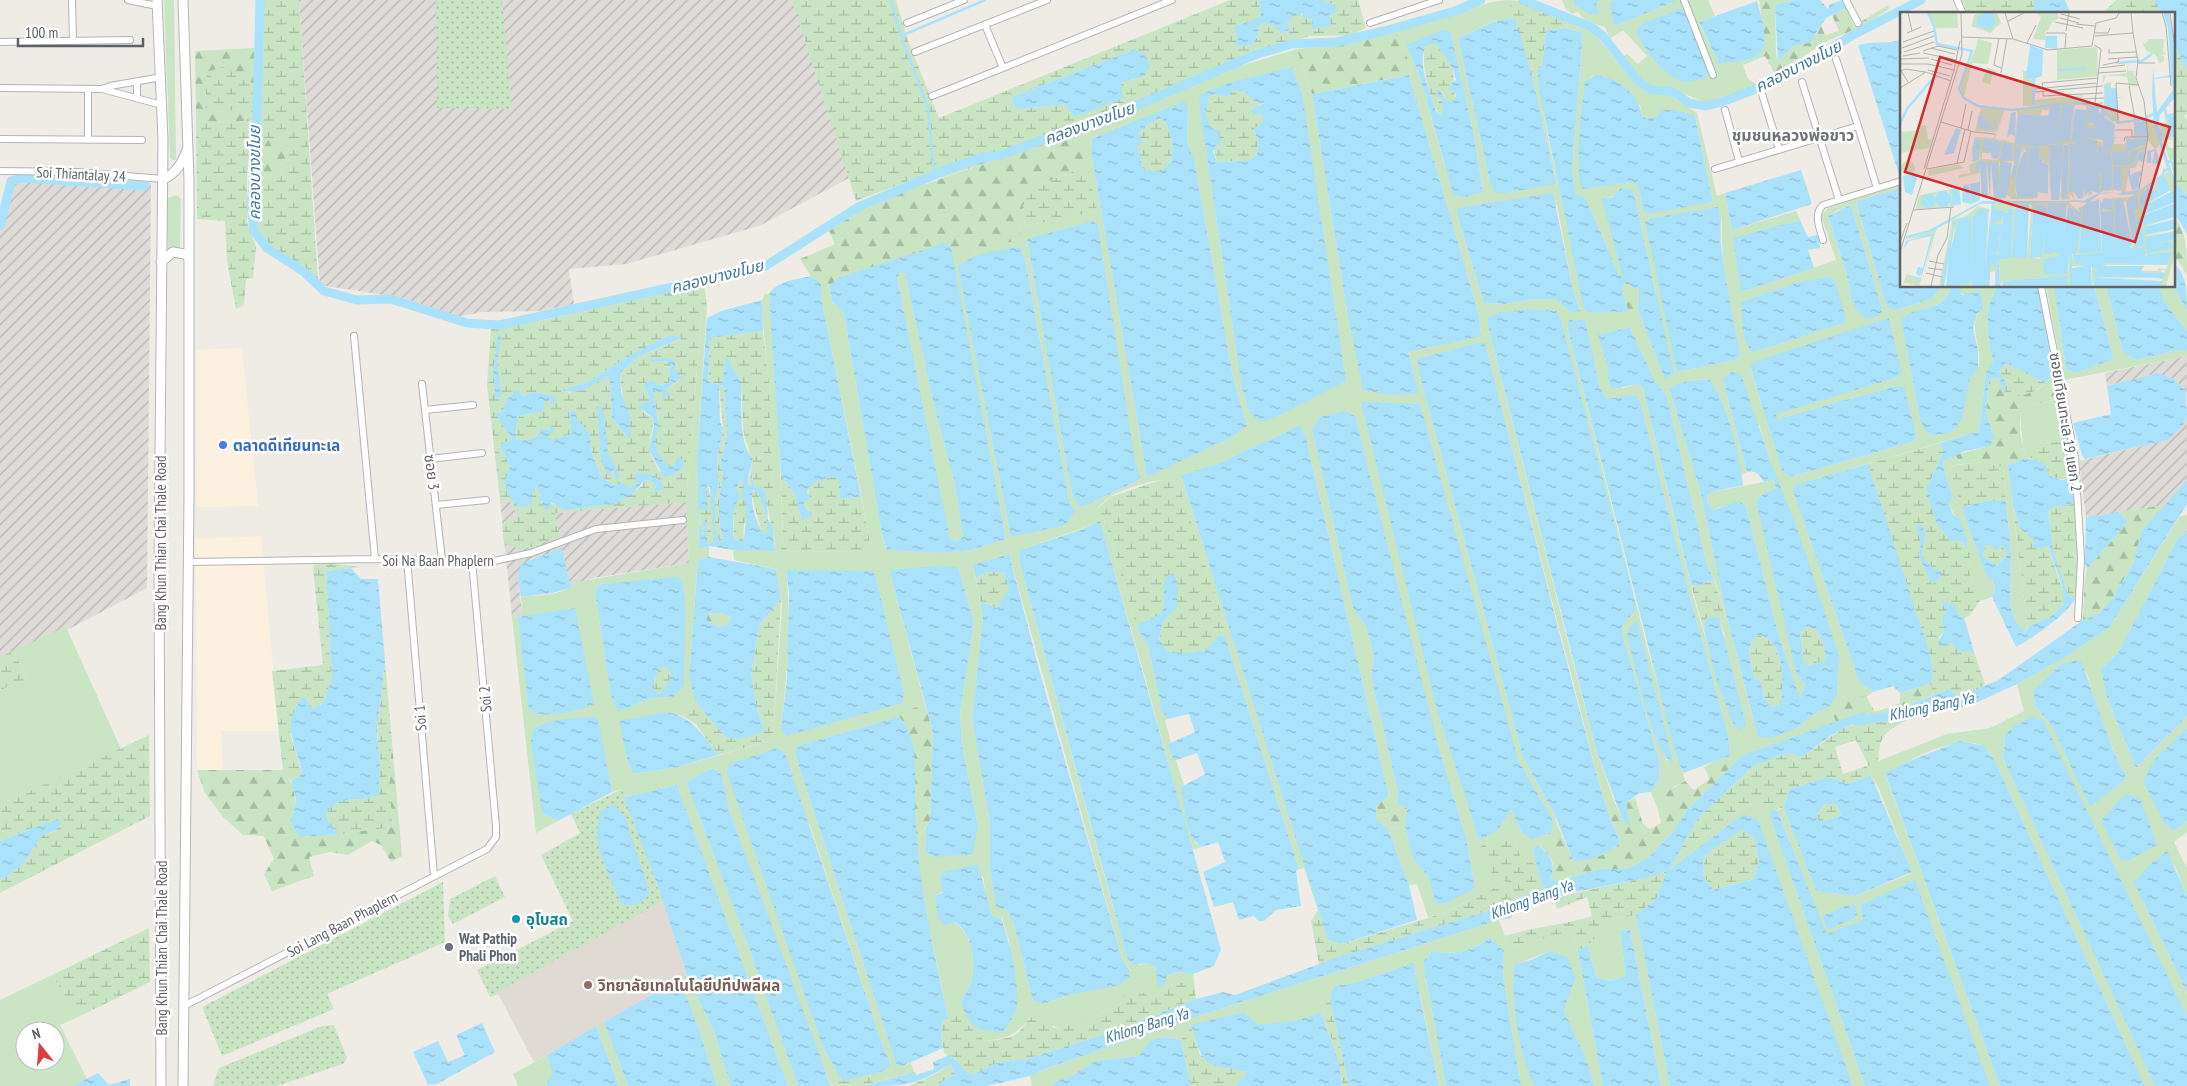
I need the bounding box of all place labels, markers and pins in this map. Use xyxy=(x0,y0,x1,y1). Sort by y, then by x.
place label: ตลาดดีเทียนทะเล xyxy=(233,436,340,455)
marker: ตลาดดีเทียนทะเล xyxy=(217,439,229,451)
place label: อุโบสถ xyxy=(526,910,568,929)
marker: อุโบสถ xyxy=(510,913,522,925)
place label: Wat Pathip Phali Phon xyxy=(458,929,517,965)
marker: Wat Pathip Phali Phon xyxy=(443,941,455,953)
place label: วิทยาลัยเทคโนโลยีปทีปพลีผล xyxy=(597,976,780,995)
marker: วิทยาลัยเทคโนโลยีปทีปพลีผล xyxy=(582,979,594,991)

